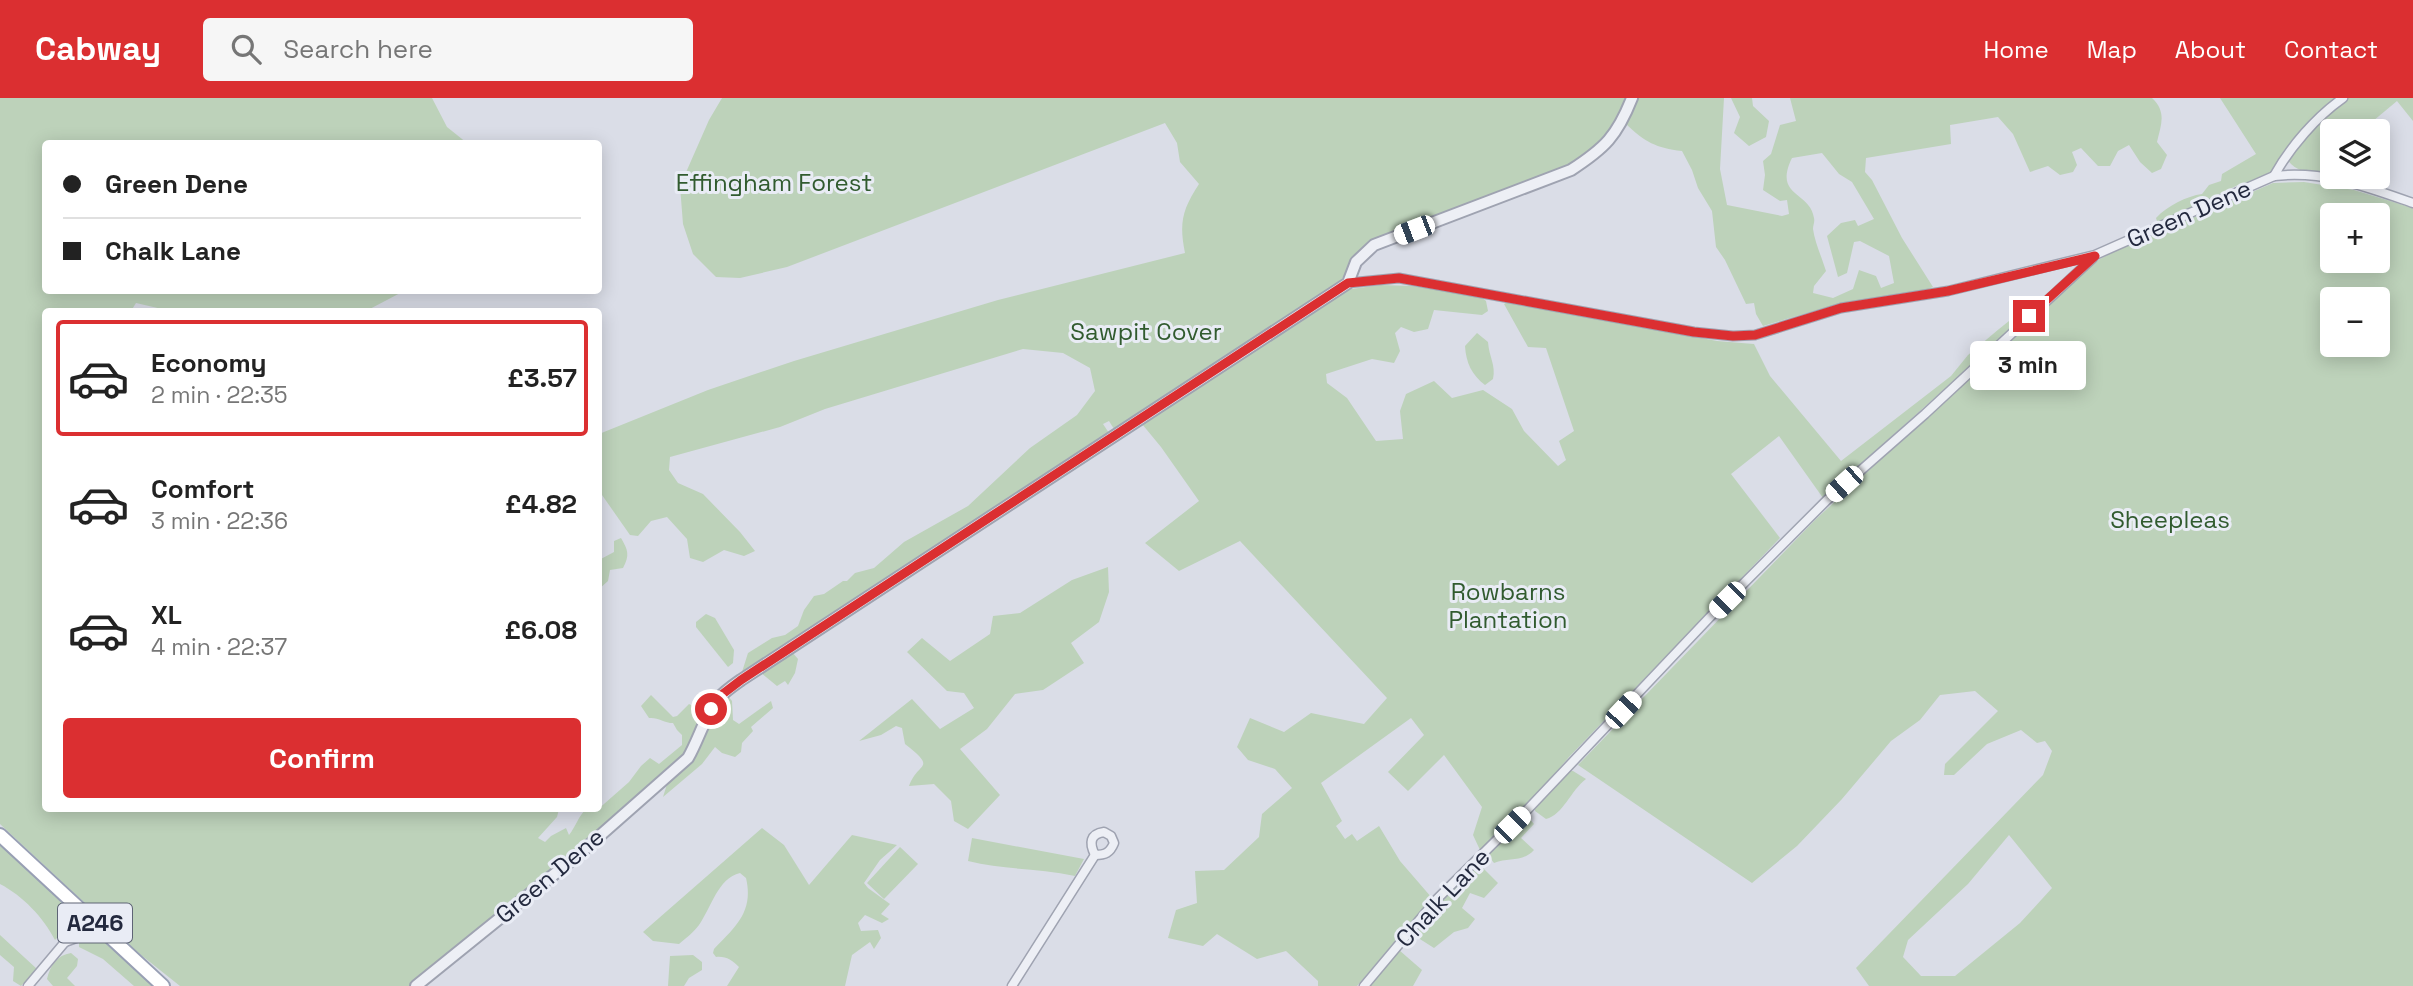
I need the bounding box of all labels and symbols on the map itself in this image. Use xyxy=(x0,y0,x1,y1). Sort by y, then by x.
park label: Effingham Forest xyxy=(676,167,872,198)
street label: Green Dene xyxy=(2122,172,2256,255)
car xyxy=(1391,213,1438,247)
route end xyxy=(2013,300,2045,332)
park label: Sawpit Cover xyxy=(1070,316,1222,347)
callout: 3 min xyxy=(1971,340,2087,390)
car xyxy=(1822,462,1867,506)
park label: Sheepleas xyxy=(2110,504,2230,535)
park label: Rowbarns Plantation xyxy=(1449,576,1567,635)
car xyxy=(1705,578,1750,622)
car xyxy=(1601,687,1646,733)
route start xyxy=(695,693,727,725)
car xyxy=(1490,803,1535,847)
street label: Green Dene xyxy=(489,821,611,930)
street label: Chalk Lane xyxy=(1389,841,1496,954)
road number: A246 xyxy=(58,904,132,943)

